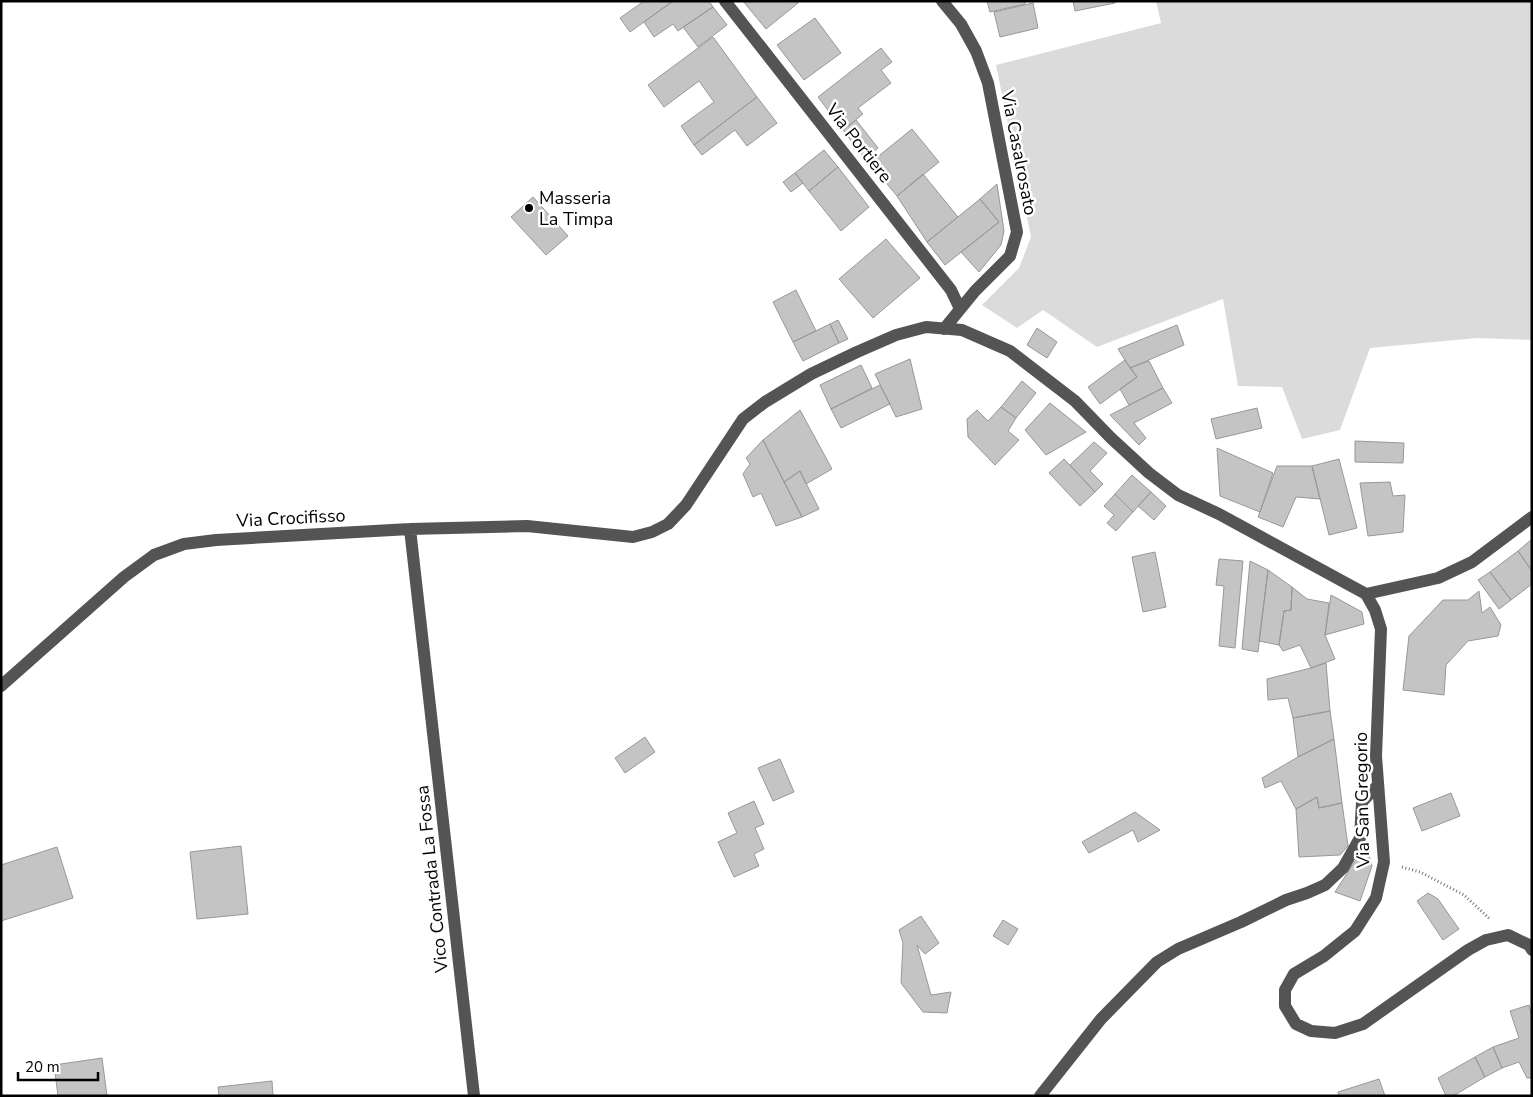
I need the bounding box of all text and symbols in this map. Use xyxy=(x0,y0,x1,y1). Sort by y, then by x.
street label: Via Casalrosato xyxy=(995,88,1043,217)
street label: Via Portiere xyxy=(820,98,898,188)
place label: Masseria La Timpa xyxy=(539,186,613,231)
marker: Masseria La Timpa xyxy=(523,202,535,214)
street label: Via Crocifisso xyxy=(235,503,346,533)
street label: Via San Gregorio xyxy=(1349,732,1375,869)
street label: Vico Contrada La Fossa xyxy=(410,784,454,975)
scale bar xyxy=(18,1050,98,1082)
text: 20 m xyxy=(25,1057,60,1077)

